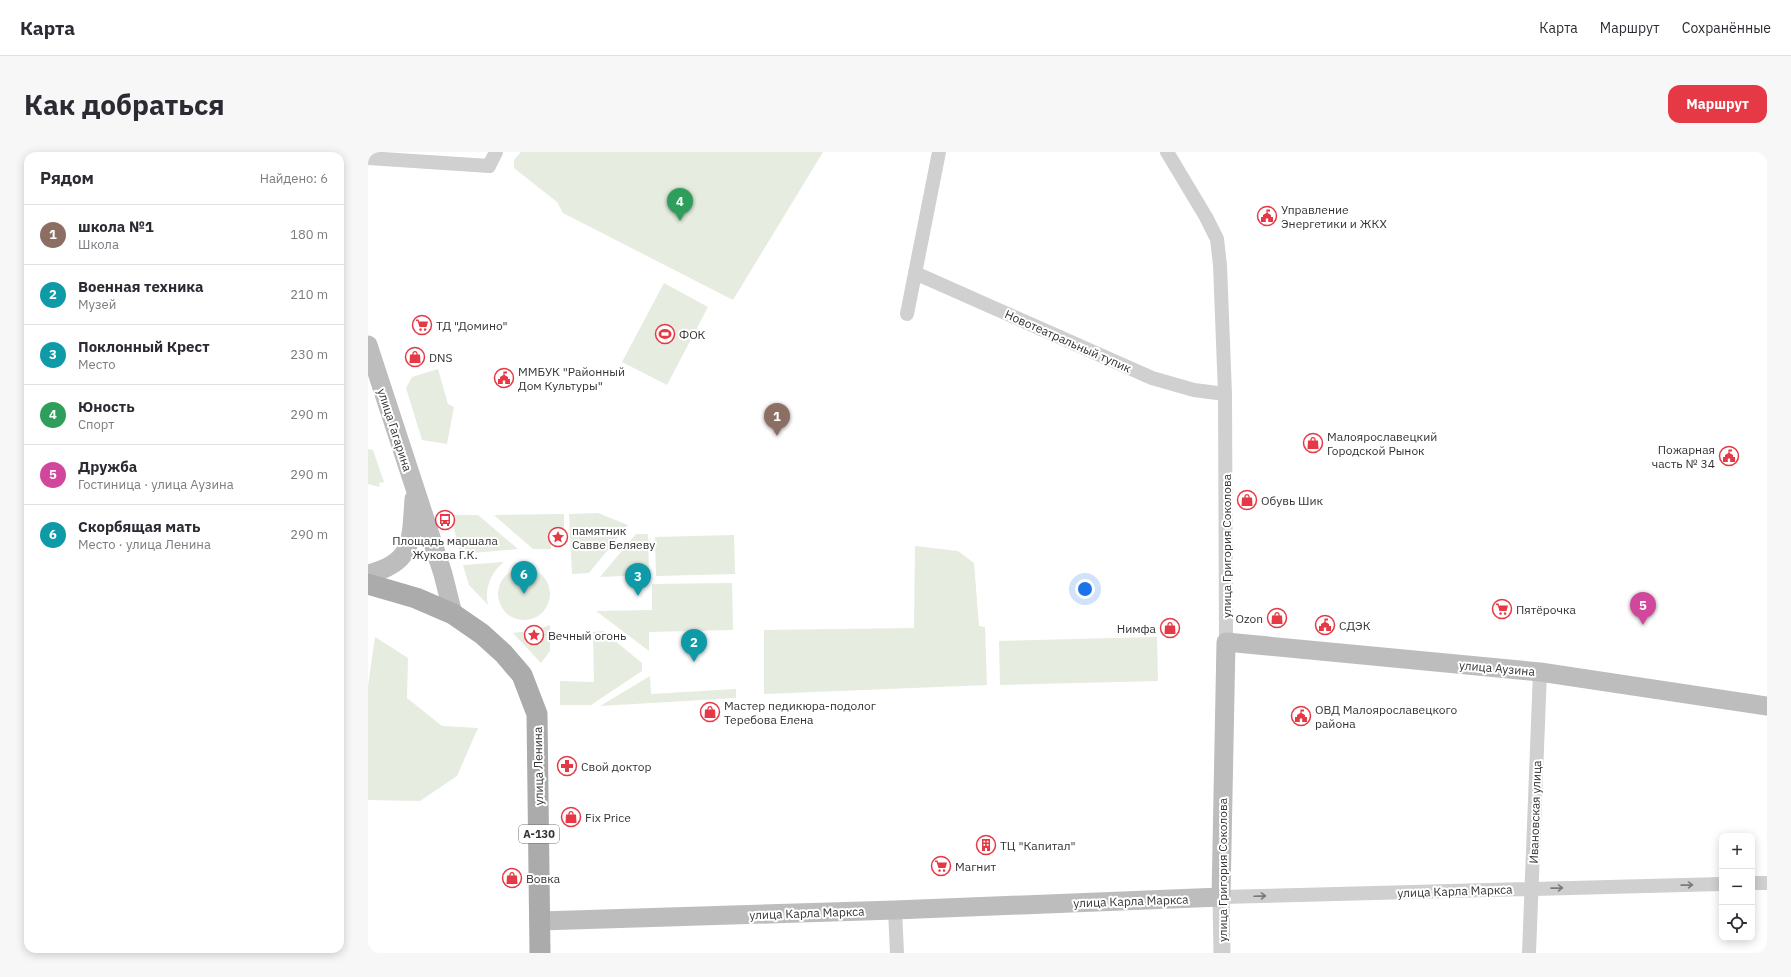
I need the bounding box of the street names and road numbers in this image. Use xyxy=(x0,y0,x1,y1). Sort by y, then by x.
street label: Новотеатральный тупик xyxy=(1002,306,1134,376)
street label: улица Гагарина xyxy=(375,387,416,474)
street label: улица Григория Соколова xyxy=(1219,473,1234,618)
street label: улица Аузина xyxy=(1458,657,1536,679)
street label: улица Ленина xyxy=(530,726,546,805)
street label: Ивановская улица xyxy=(1526,759,1544,864)
street label: улица Григория Соколова xyxy=(1215,797,1230,942)
road number: А-130 xyxy=(519,825,559,843)
street label: улица Карла Маркса xyxy=(1397,881,1513,901)
street label: улица Карла Маркса xyxy=(1073,891,1189,911)
street label: улица Карла Маркса xyxy=(749,903,865,923)

